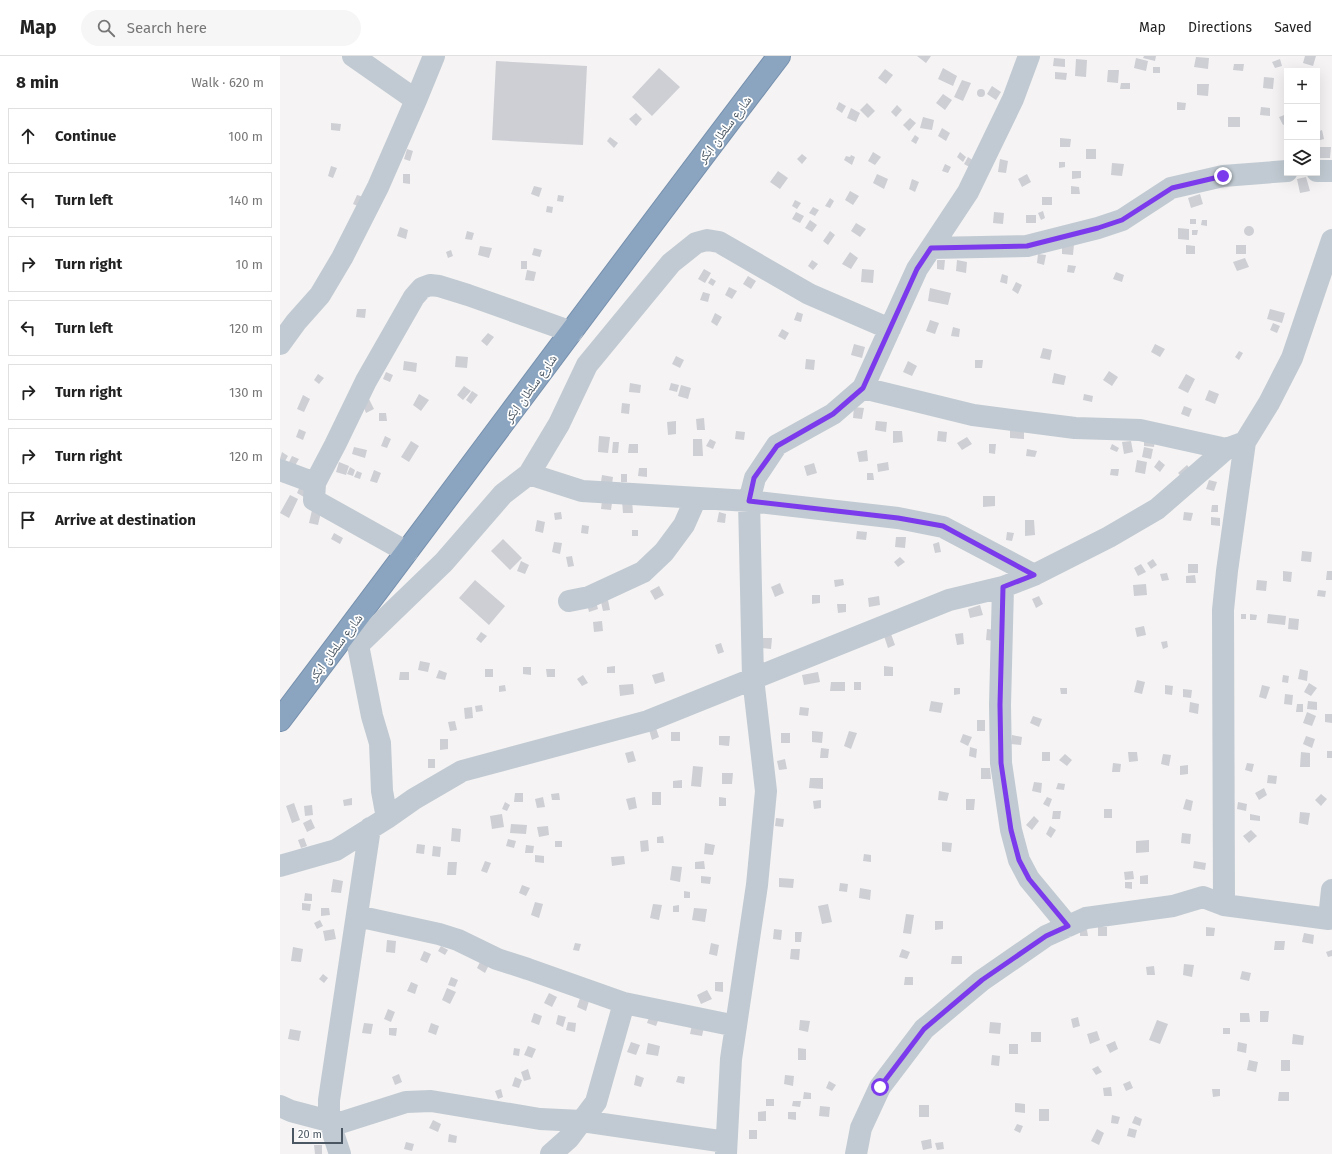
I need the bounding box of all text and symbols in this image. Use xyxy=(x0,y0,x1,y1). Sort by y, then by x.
search box xyxy=(81,10,361,46)
text: Map xyxy=(20,16,57,39)
icon: search xyxy=(95,17,117,39)
text: Search here xyxy=(127,19,207,37)
text: Map xyxy=(1139,19,1166,36)
text: Directions xyxy=(1188,19,1252,36)
text: Saved xyxy=(1274,19,1312,36)
map controls xyxy=(1284,68,1320,176)
button: + xyxy=(1284,68,1320,104)
text: 8 min xyxy=(16,72,59,93)
text: Walk · 620 m xyxy=(191,75,264,90)
street label: شارع سلطان ابكر xyxy=(694,93,756,168)
button: − xyxy=(1284,104,1320,140)
icon: ahead xyxy=(17,125,39,147)
text: Continue xyxy=(55,127,116,145)
text: 100 m xyxy=(228,129,263,144)
button: layers xyxy=(1284,140,1320,176)
route end xyxy=(1214,167,1232,185)
icon: left xyxy=(17,189,39,211)
text: Turn left xyxy=(55,191,113,209)
text: 140 m xyxy=(229,193,263,208)
icon: right xyxy=(17,253,39,275)
text: Turn right xyxy=(55,255,122,273)
text: 10 m xyxy=(236,257,263,272)
icon: left xyxy=(17,317,39,339)
text: Turn left xyxy=(55,319,113,337)
text: 120 m xyxy=(229,321,263,336)
street label: شارع سلطان ابكر xyxy=(500,351,562,427)
icon: right xyxy=(17,381,39,403)
text: Turn right xyxy=(55,383,122,401)
text: 130 m xyxy=(229,385,263,400)
icon: right xyxy=(17,445,39,467)
text: Turn right xyxy=(55,447,122,465)
text: 120 m xyxy=(229,449,263,464)
icon: arrive xyxy=(17,509,39,531)
text: Arrive at destination xyxy=(55,511,196,529)
street label: شارع سلطان ابكر xyxy=(305,611,367,686)
route start xyxy=(871,1078,889,1096)
scale bar xyxy=(292,1126,343,1145)
text: 20 m xyxy=(298,1128,322,1141)

